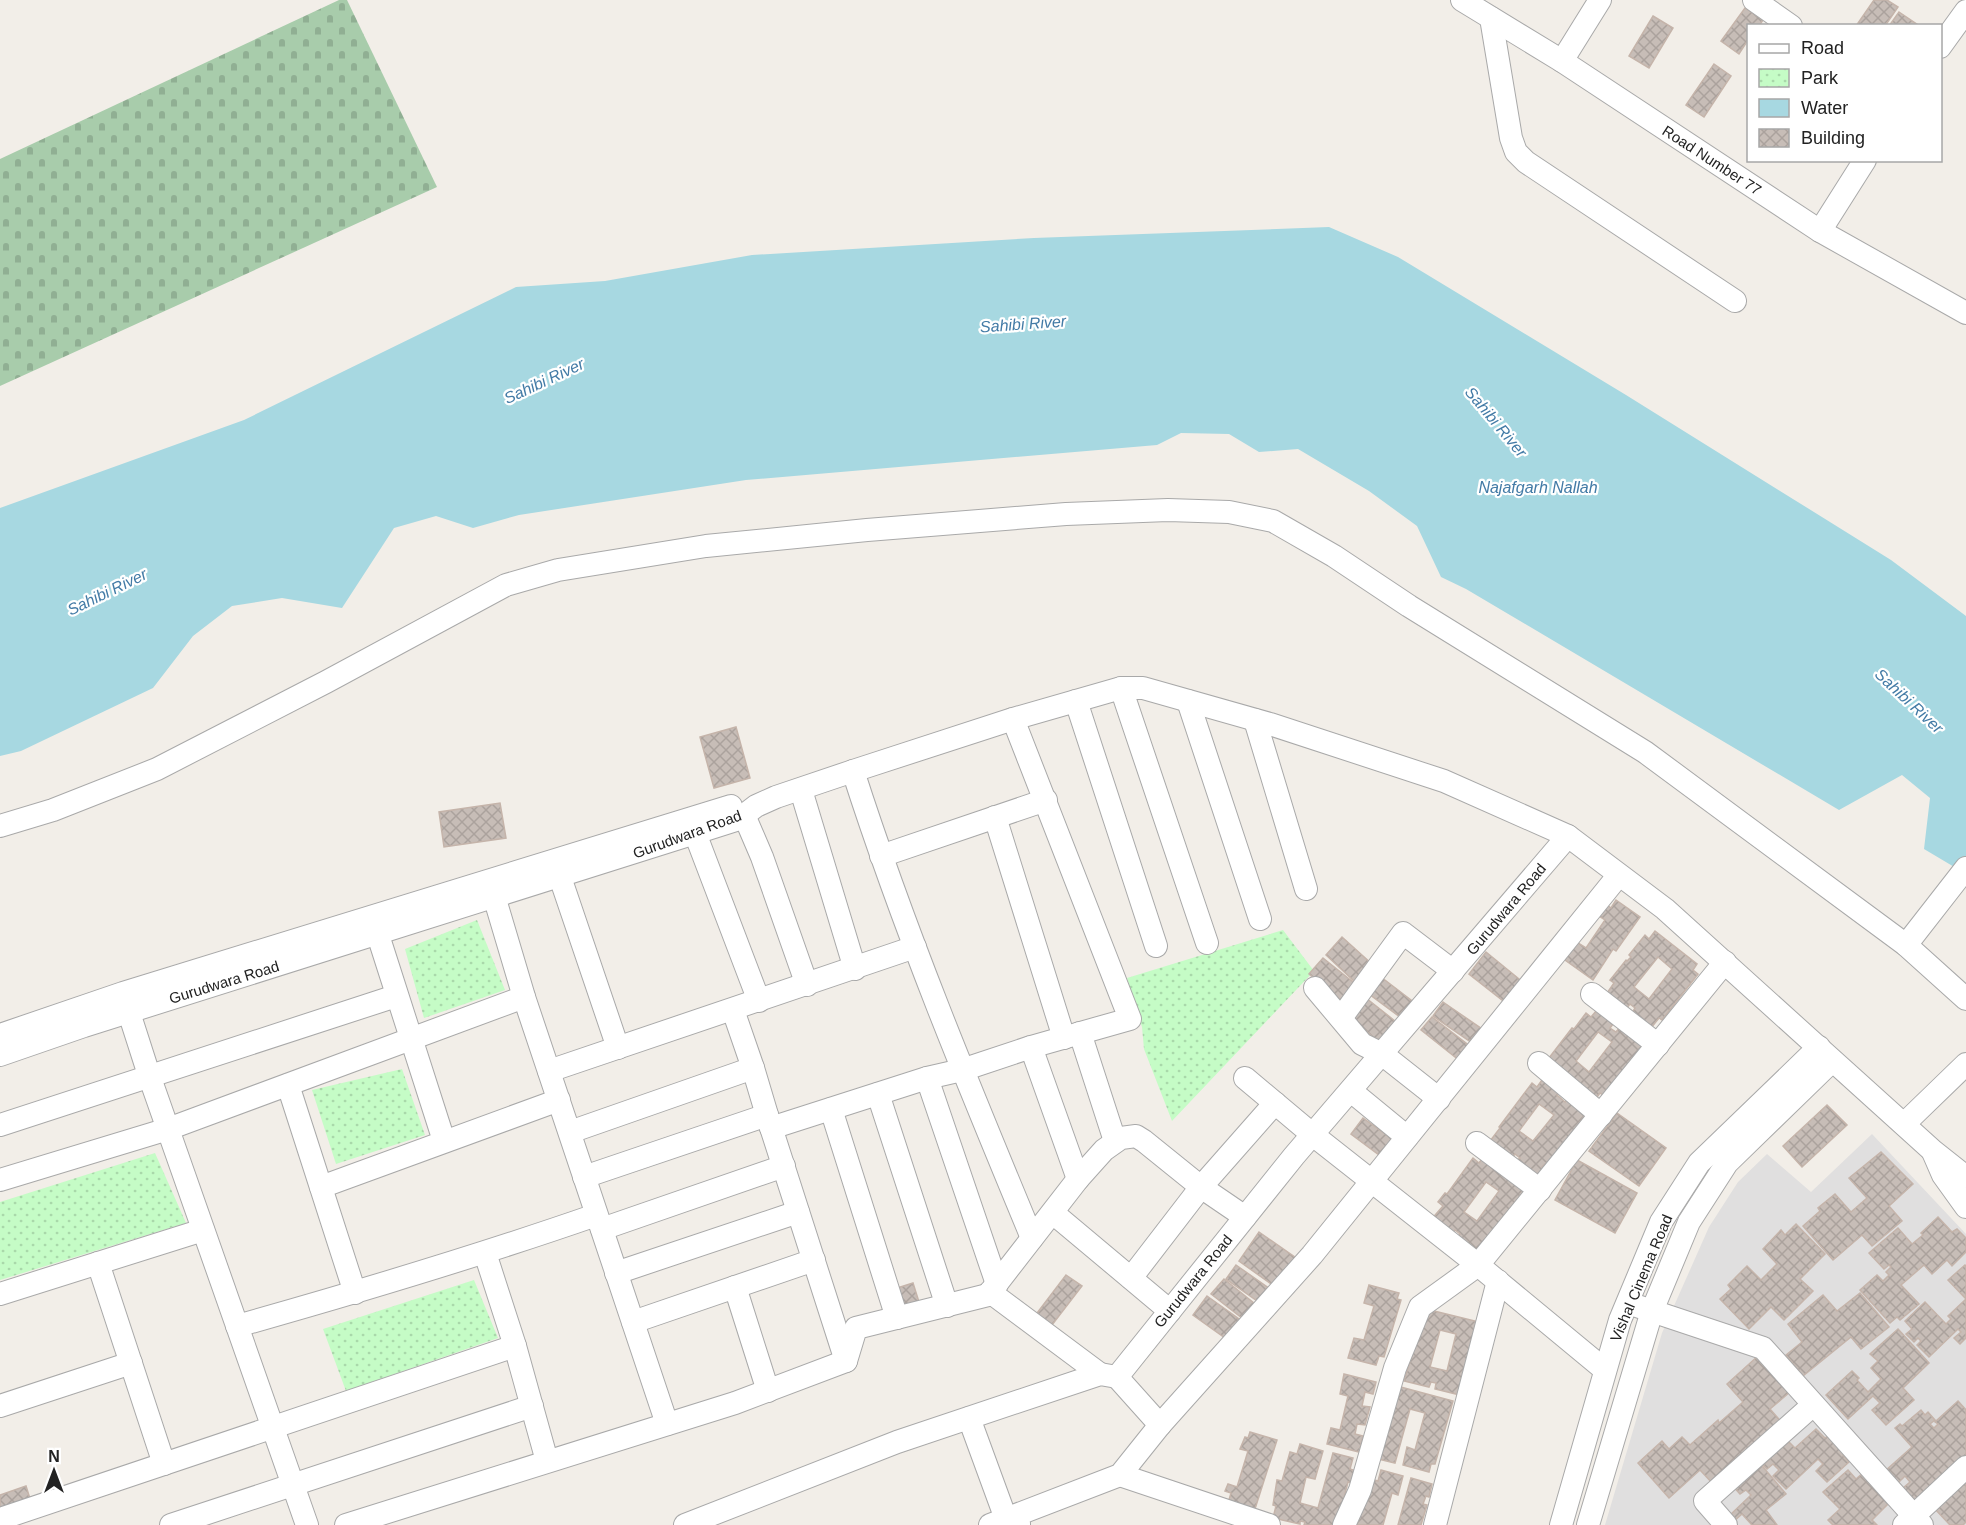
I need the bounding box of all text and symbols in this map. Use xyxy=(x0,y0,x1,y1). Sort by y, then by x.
legend xyxy=(1747,24,1942,162)
text: Road xyxy=(1801,38,1844,58)
text: Park xyxy=(1801,68,1839,88)
text: Water xyxy=(1801,98,1848,118)
street label: Road Number 77 xyxy=(1659,122,1765,198)
text: Building xyxy=(1801,128,1865,148)
water label: Sahibi River xyxy=(979,312,1067,335)
water label: Sahibi River xyxy=(501,355,587,407)
water label: Sahibi River xyxy=(1462,383,1531,461)
water label: Najafgarh Nallah xyxy=(1478,479,1598,496)
water label: Sahibi River xyxy=(65,565,150,619)
water label: Sahibi River xyxy=(1872,665,1947,737)
street label: Gurudwara Road xyxy=(630,806,744,862)
street label: Gurudwara Road xyxy=(1463,860,1549,958)
street label: Gurudwara Road xyxy=(167,957,281,1007)
street label: Vishal Cinema Road xyxy=(1607,1212,1675,1344)
street label: Gurudwara Road xyxy=(1150,1231,1236,1331)
north arrow xyxy=(24,1441,84,1501)
text: N xyxy=(48,1448,60,1465)

